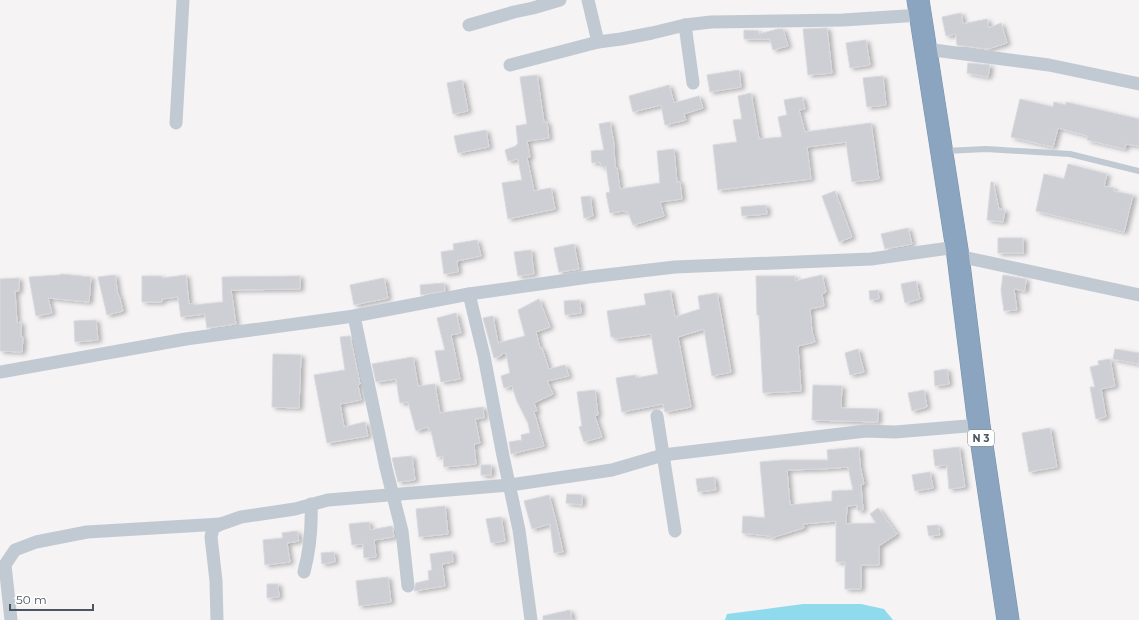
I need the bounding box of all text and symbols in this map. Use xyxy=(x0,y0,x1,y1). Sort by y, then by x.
road number: N 3 xyxy=(968,430,994,446)
scale bar xyxy=(10,586,93,612)
text: 50 m xyxy=(16,592,47,607)

